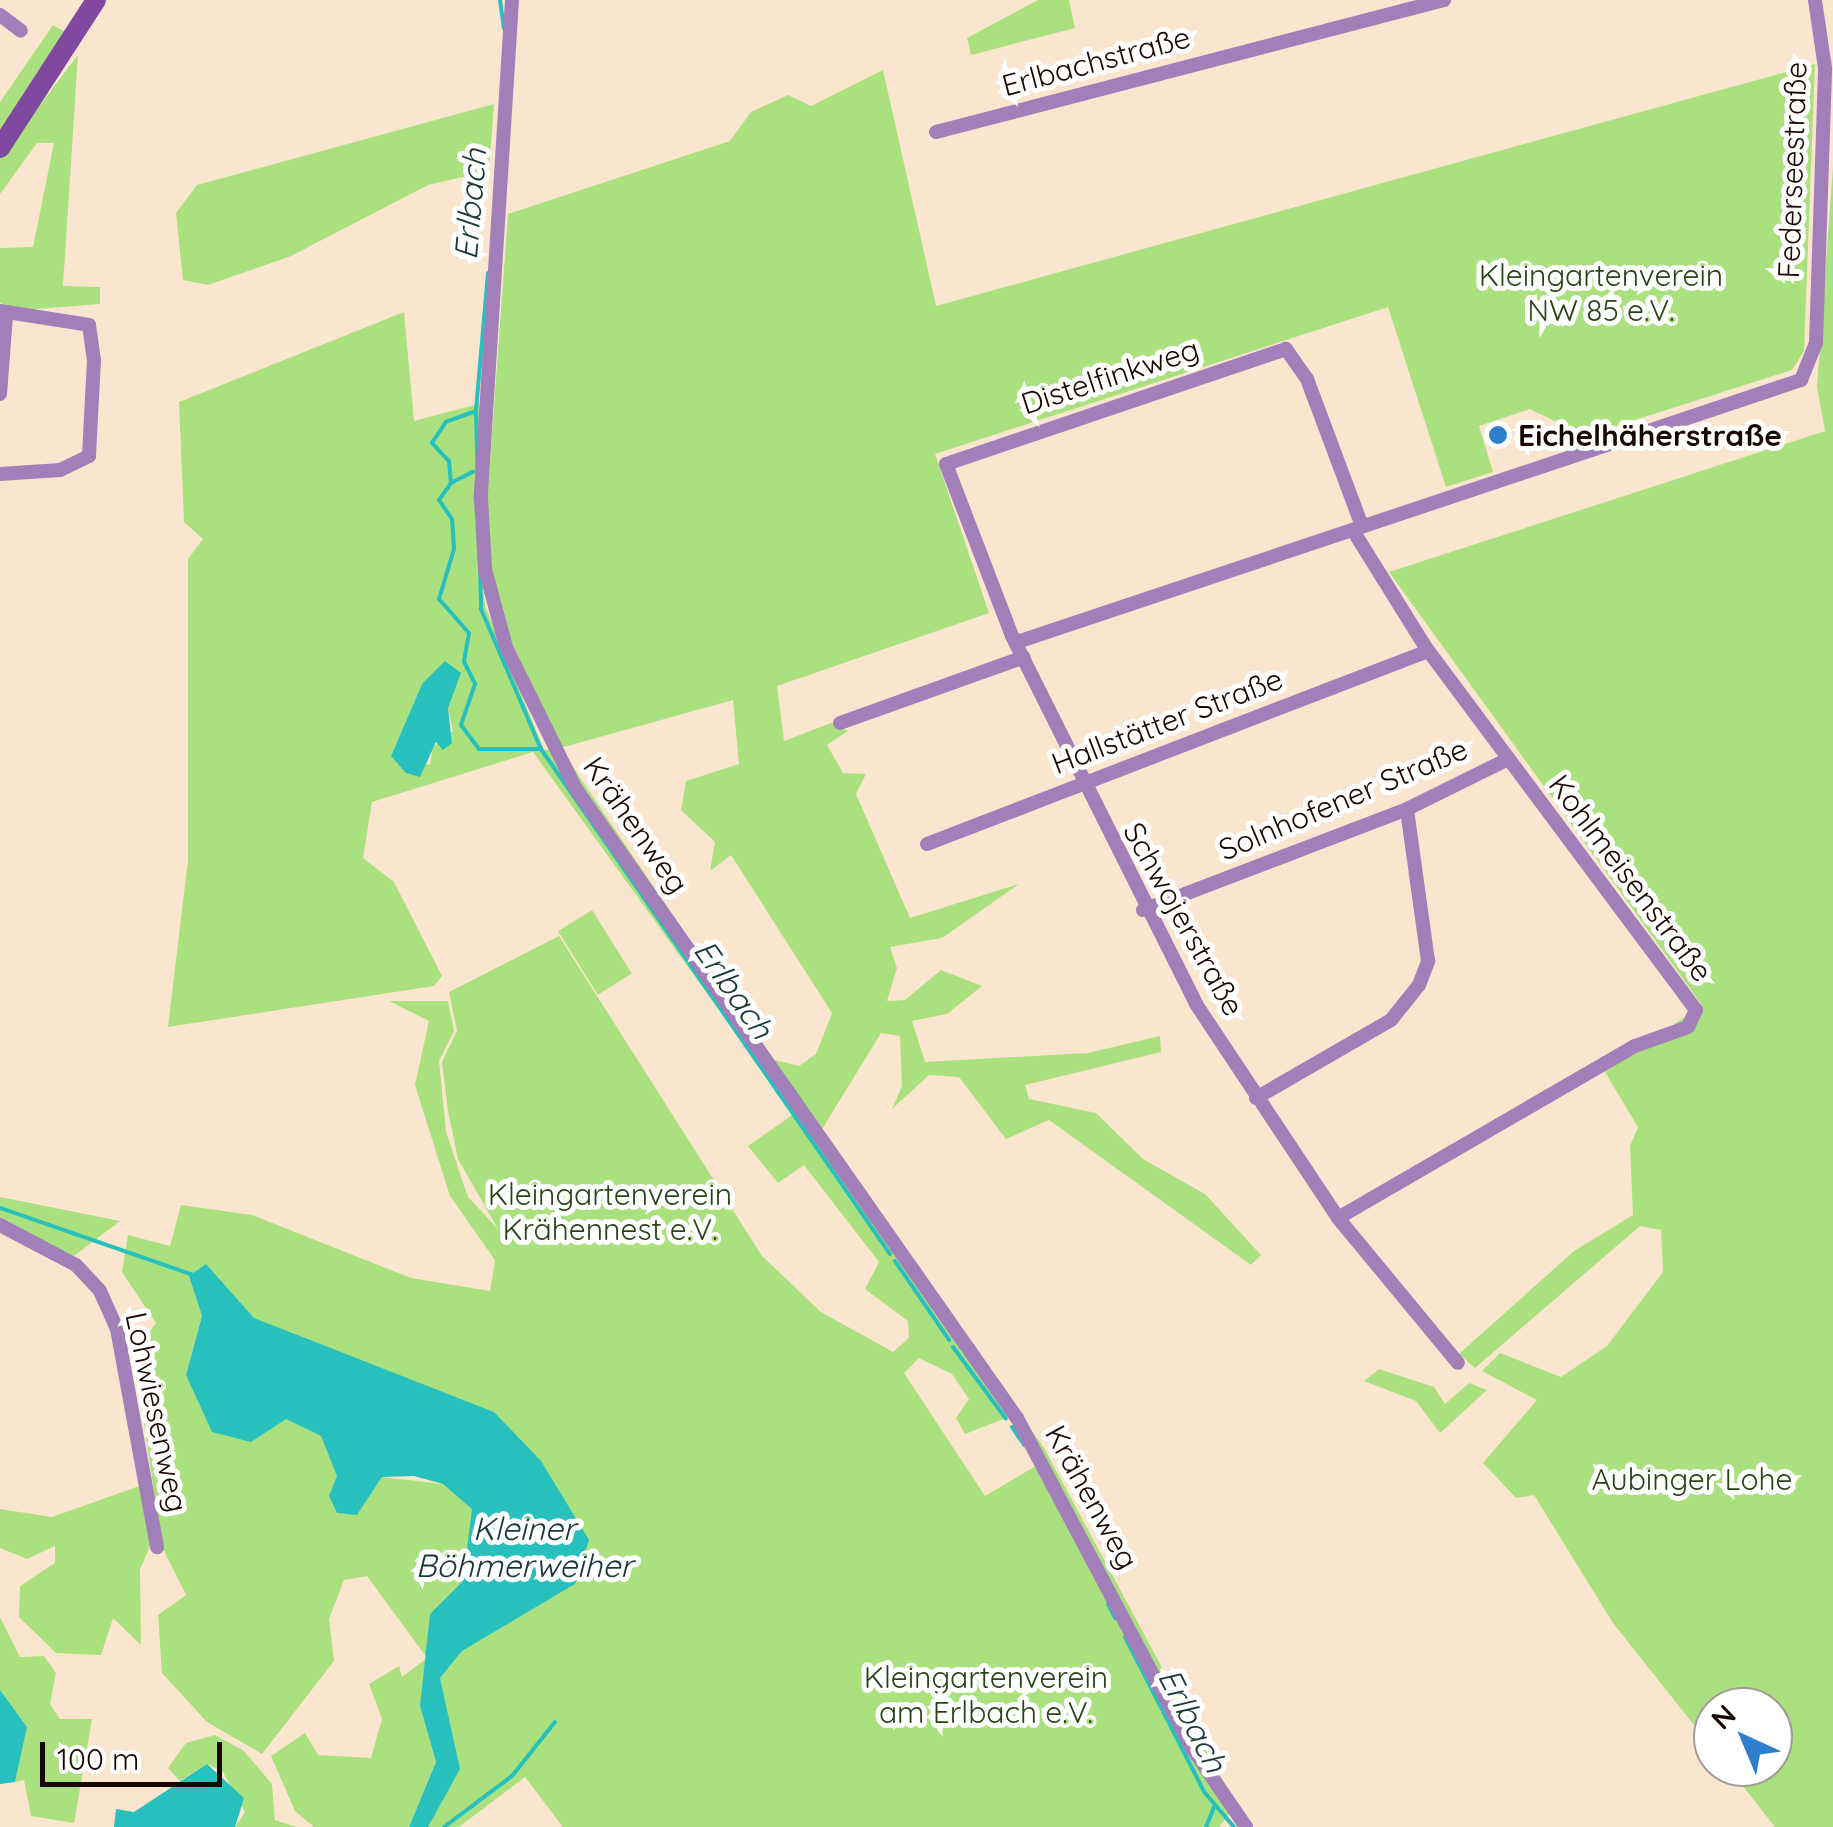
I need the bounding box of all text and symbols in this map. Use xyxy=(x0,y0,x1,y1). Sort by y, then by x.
street label: Erlbachstraße xyxy=(998,19,1194,103)
street label: Federseestraße xyxy=(1770,61,1814,279)
water label: Erlbach xyxy=(446,147,494,261)
park label: Kleingartenverein NW 85 e.V. xyxy=(1479,257,1723,328)
street label: Distelfinkweg xyxy=(1017,330,1203,422)
place label: Eichelhäherstraße xyxy=(1518,417,1782,453)
marker: Eichelhäherstraße xyxy=(1487,424,1509,446)
street label: Hallstätter Straße xyxy=(1046,660,1288,782)
street label: Solnhofener Straße xyxy=(1213,730,1473,868)
street label: Krähenweg xyxy=(576,750,696,900)
street label: Kohlmeisenstraße xyxy=(1542,768,1720,988)
street label: Schwojerstraße xyxy=(1116,816,1252,1022)
water label: Erlbach xyxy=(686,932,782,1046)
park label: Kleingartenverein Krähennest e.V. xyxy=(488,1176,732,1246)
street label: Lohwiesenweg xyxy=(118,1309,196,1515)
street label: Krähenweg xyxy=(1038,1419,1146,1575)
park label: Aubinger Lohe xyxy=(1592,1461,1792,1497)
water label: Kleiner Böhmerweiher xyxy=(415,1510,633,1585)
park label: Kleingartenverein am Erlbach e.V. xyxy=(864,1659,1108,1730)
water label: Erlbach xyxy=(1151,1662,1235,1778)
north arrow xyxy=(1693,1687,1793,1787)
text: N xyxy=(1704,1697,1743,1736)
scale bar xyxy=(45,1722,228,1784)
text: 100 m xyxy=(57,1740,139,1778)

